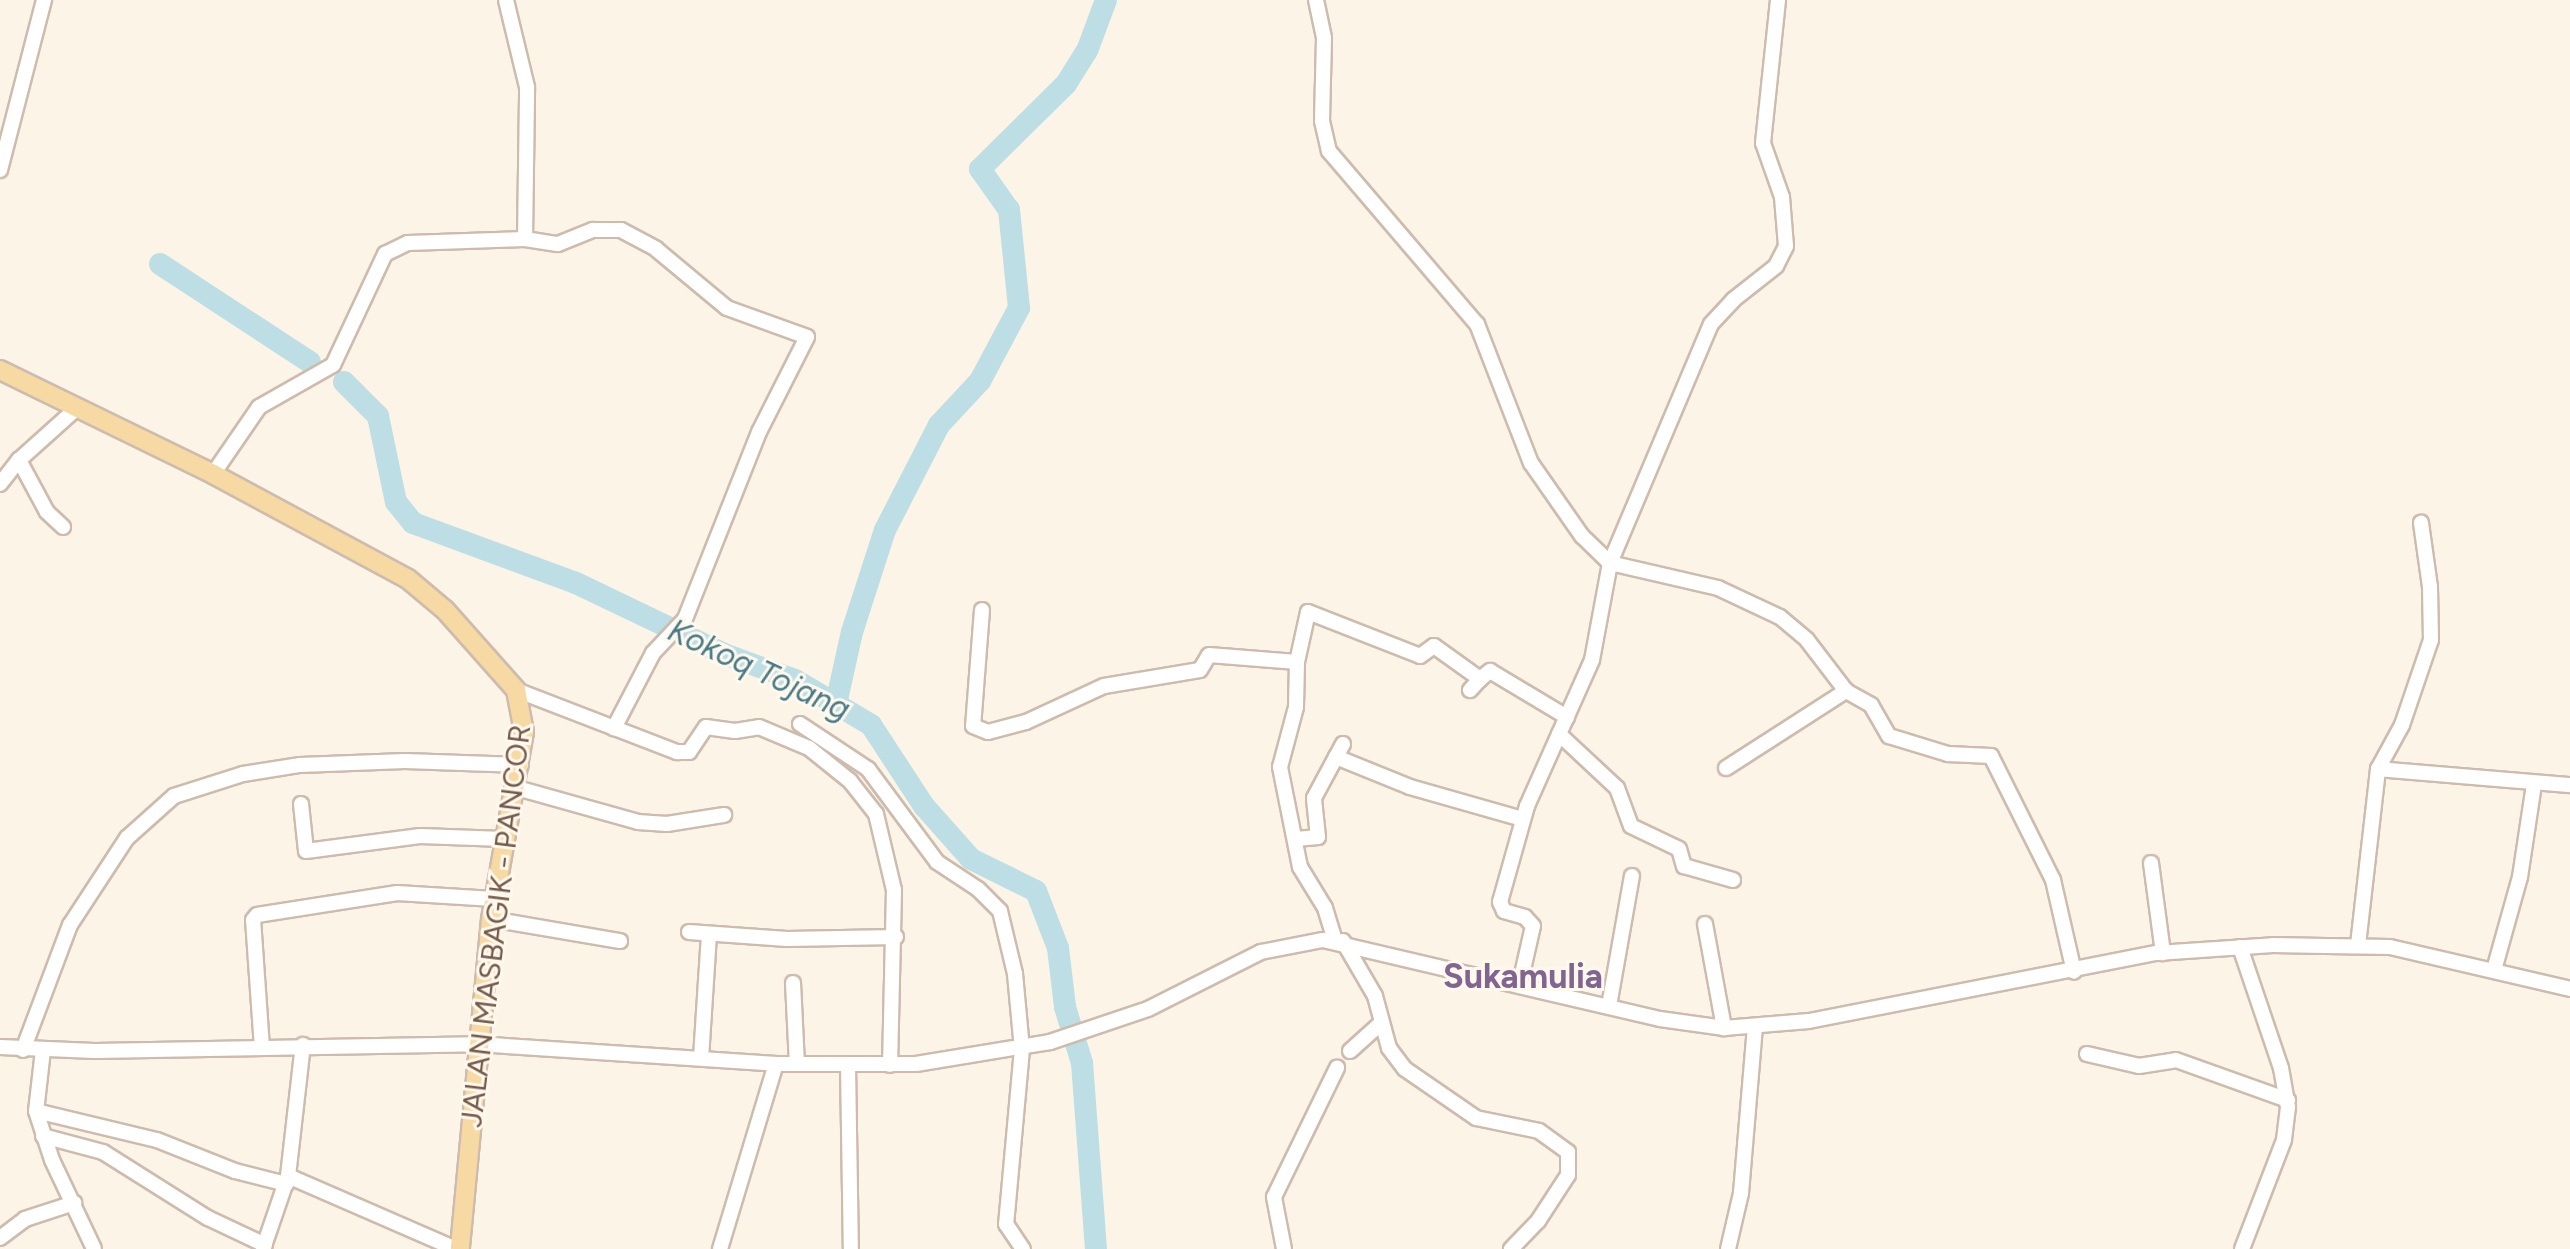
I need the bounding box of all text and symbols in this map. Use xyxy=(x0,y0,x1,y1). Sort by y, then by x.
water label: Kokoq Tojang xyxy=(662,611,856,729)
street label: JALAN MASBAGIK - PANCOR xyxy=(453,723,539,1129)
district label: Sukamulia xyxy=(1443,957,1603,997)

